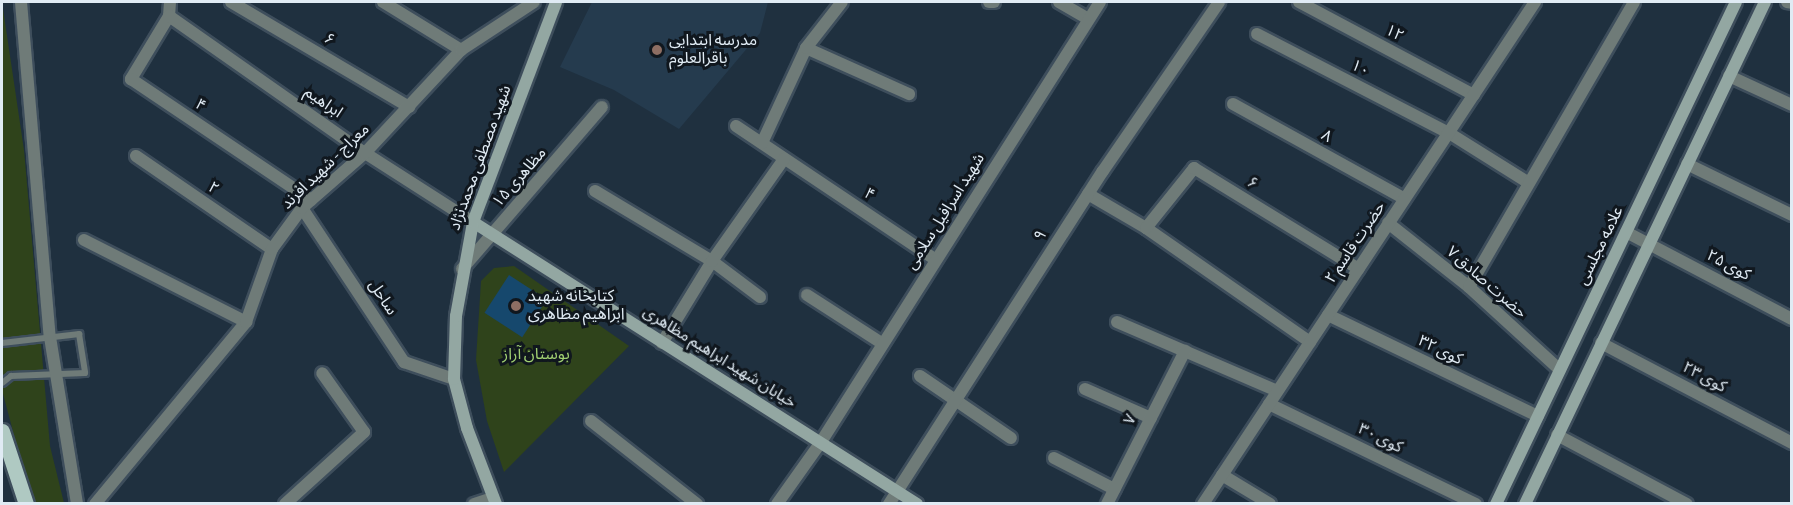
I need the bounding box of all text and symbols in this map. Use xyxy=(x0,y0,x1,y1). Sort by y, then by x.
street label: ۱۲ xyxy=(1381,21,1407,47)
street label: ۶ xyxy=(320,29,338,51)
place label: مدرسه ابتدایی باقرالعلوم xyxy=(669,31,757,69)
marker: مدرسه ابتدایی باقرالعلوم xyxy=(650,43,664,57)
street label: ۱۰ xyxy=(1347,56,1373,82)
street label: ابراهیم xyxy=(300,83,346,123)
street label: شهید مصطفی محمدنژاد xyxy=(446,83,516,233)
street label: ۴ xyxy=(191,95,209,117)
street label: معراج - شهید افرند xyxy=(278,120,374,214)
street label: ۸ xyxy=(1317,126,1335,148)
street label: ۱۵ مظاهری xyxy=(489,144,551,212)
street label: شهید اسرافیل سلامی xyxy=(903,150,989,274)
street label: ۶ xyxy=(1243,173,1261,195)
street label: ۲ xyxy=(204,178,222,200)
street label: ۴ xyxy=(860,184,878,206)
street label: ۲ حضرت قاسم xyxy=(1322,198,1390,288)
street label: علامه مجلسی xyxy=(1574,204,1628,288)
street label: ۹ xyxy=(1030,227,1052,245)
street label: ۷ حضرت صادق xyxy=(1442,243,1530,323)
street label: کوی ۲۵ xyxy=(1703,246,1753,286)
street label: ساحل xyxy=(364,277,400,319)
place label: کتابخانه شهید ابراهیم مظاهری xyxy=(528,287,625,325)
marker: کتابخانه شهید ابراهیم مظاهری xyxy=(509,299,523,313)
street label: خیابان شهید ابراهیم مظاهری xyxy=(639,303,799,413)
street label: کوی ۳۲ xyxy=(1415,332,1465,370)
park label: بوستان آراز xyxy=(502,345,570,365)
street label: کوی ۲۳ xyxy=(1679,358,1729,398)
street label: ۷ xyxy=(1120,412,1142,428)
street label: کوی ۳۰ xyxy=(1355,420,1405,458)

